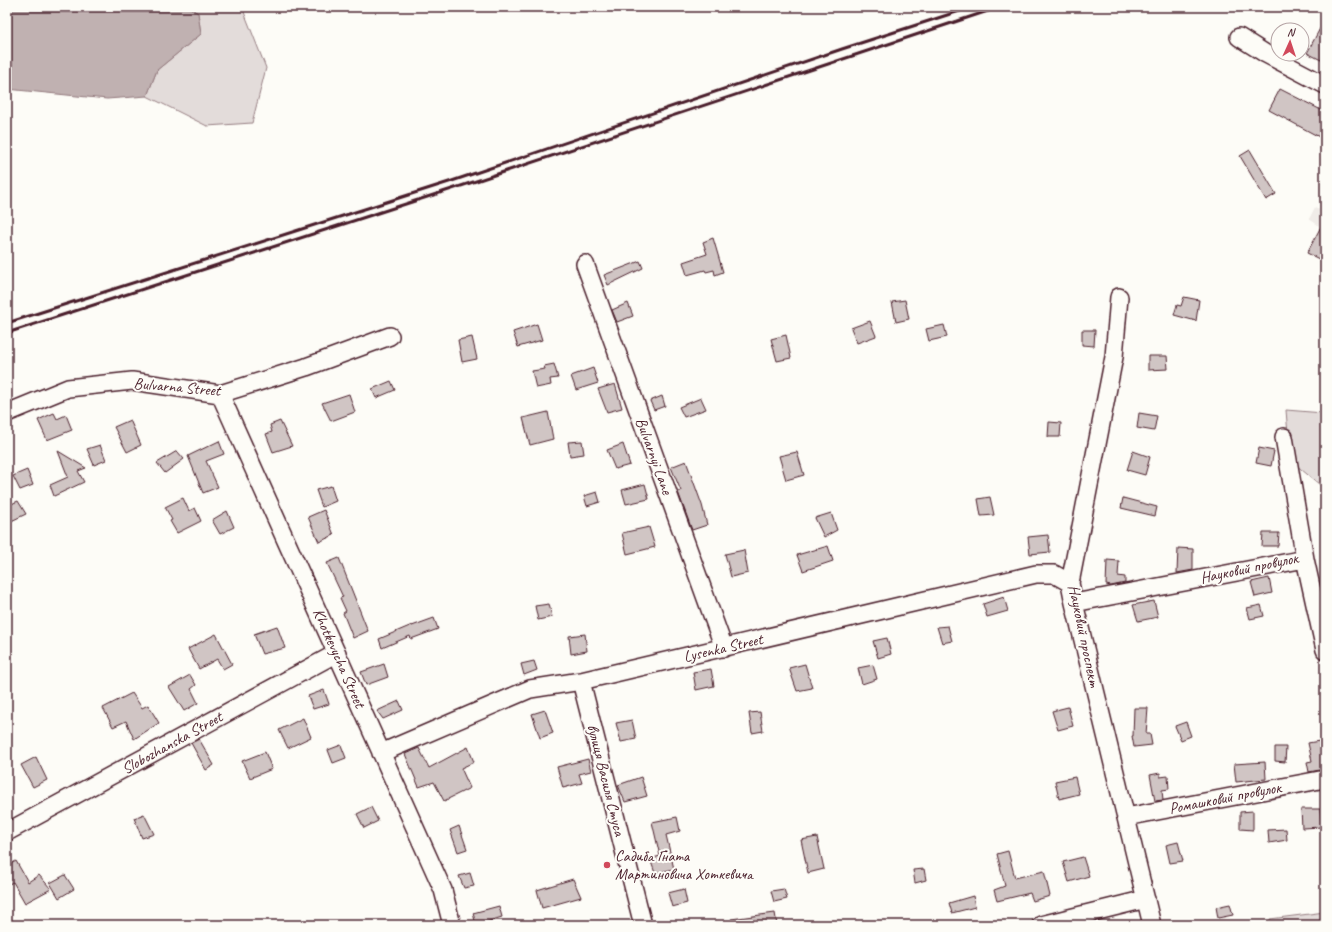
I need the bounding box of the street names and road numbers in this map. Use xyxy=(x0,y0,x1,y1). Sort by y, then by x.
street label: Bulvarna Street xyxy=(133,373,223,401)
street label: Bulvarnyi Lane xyxy=(631,415,678,499)
street label: Науковий провулок xyxy=(1198,548,1301,588)
street label: Науковий проспект xyxy=(1063,583,1105,690)
street label: Khotkevycha Street xyxy=(308,605,371,712)
street label: Lysenka Street xyxy=(682,629,766,667)
street label: Slobozhanska Street xyxy=(118,706,227,779)
street label: вулиця Василя Стуса xyxy=(582,722,630,839)
street label: Ромашковий провулок xyxy=(1167,777,1284,819)

